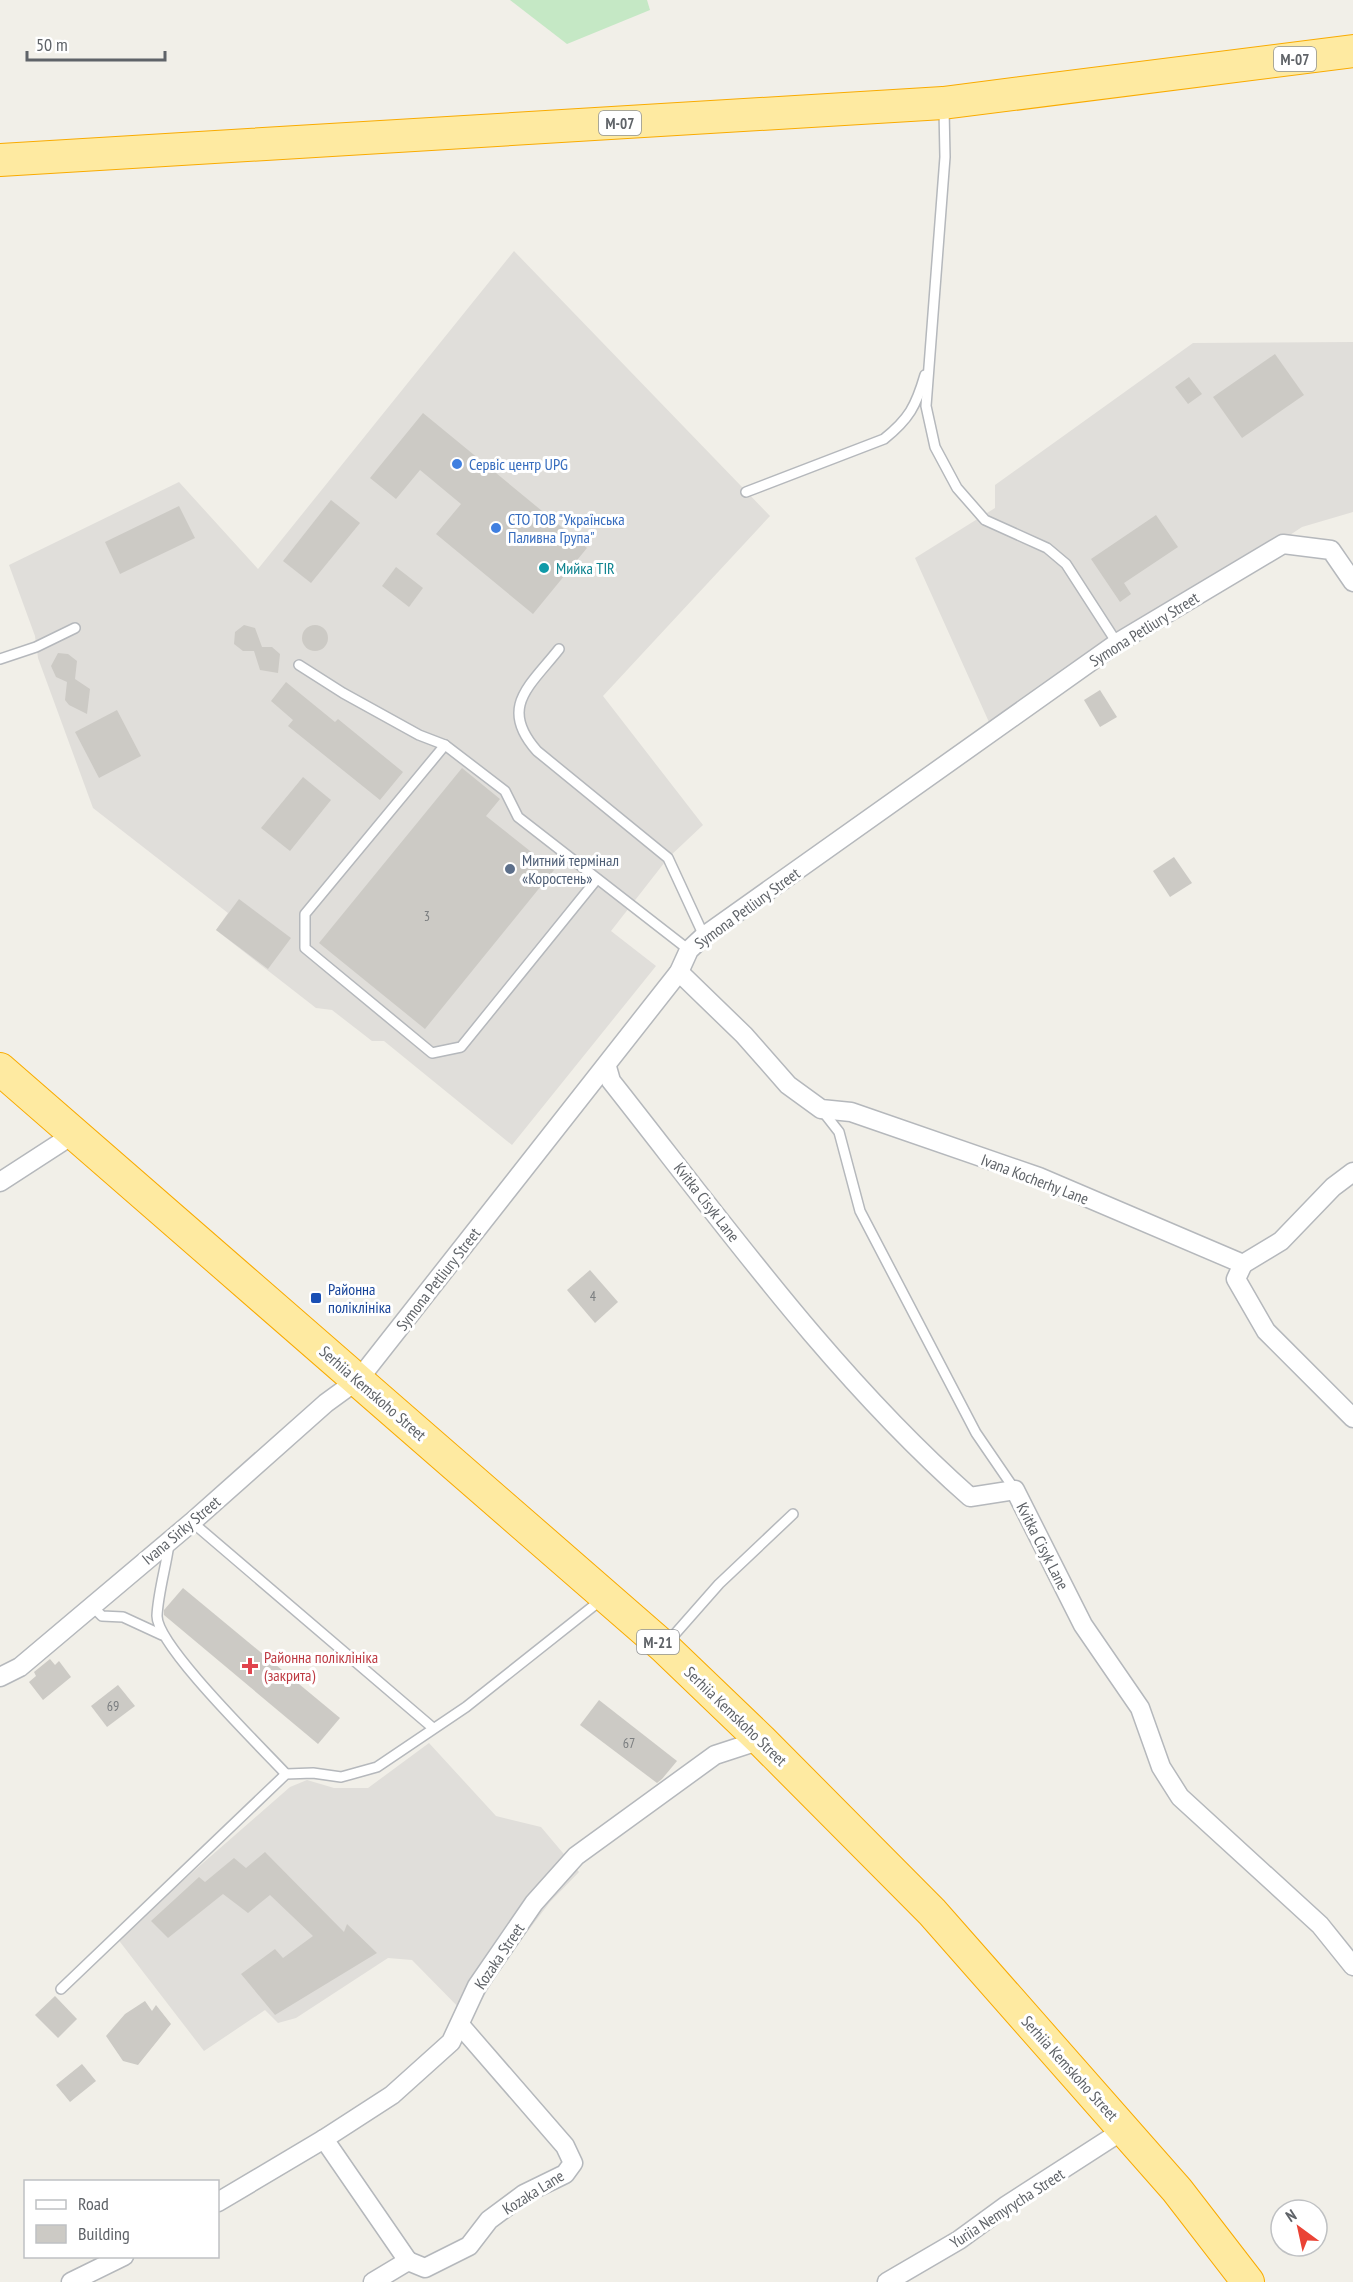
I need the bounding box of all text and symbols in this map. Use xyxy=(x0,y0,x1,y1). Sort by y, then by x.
scale bar xyxy=(27,24,165,62)
text: 50 m xyxy=(36,33,68,56)
road number: М-07 xyxy=(1274,47,1316,71)
road number: М-07 xyxy=(599,111,641,135)
place label: Сервіс центр UPG xyxy=(469,454,568,474)
marker: Сервіс центр UPG xyxy=(450,457,464,471)
place label: СТО ТОВ "Українська Паливна Група" xyxy=(508,509,625,547)
marker: СТО ТОВ "Українська Паливна Група" xyxy=(489,521,503,535)
place label: Мийка TIR xyxy=(556,558,615,578)
marker: Мийка TIR xyxy=(537,561,551,575)
street label: Symona Petliury Street xyxy=(1086,587,1203,671)
place label: Митний термінал «Коростень» xyxy=(522,850,619,888)
marker: Митний термінал «Коростень» xyxy=(503,862,517,876)
street label: Symona Petliury Street xyxy=(690,863,804,953)
house number: 3 xyxy=(424,907,430,925)
street label: Ivana Kocherhy Lane xyxy=(978,1149,1092,1209)
street label: Kvitka Cisyk Lane xyxy=(670,1158,744,1246)
street label: Symona Petliury Street xyxy=(392,1223,485,1335)
place label: Районна поліклініка xyxy=(328,1279,391,1317)
house number: 4 xyxy=(590,1287,597,1305)
marker: Районна поліклініка xyxy=(309,1291,323,1305)
street label: Serhiia Kemskoho Street xyxy=(316,1341,431,1445)
street label: Ivana Sirky Street xyxy=(138,1491,225,1569)
street label: Kvitka Cisyk Lane xyxy=(1012,1499,1074,1593)
road number: М-21 xyxy=(637,1630,679,1654)
place label: Районна поліклініка (закрита) xyxy=(264,1647,378,1685)
marker: Районна поліклініка (закрита) xyxy=(241,1657,259,1675)
street label: Serhiia Kemskoho Street xyxy=(681,1662,792,1770)
house number: 69 xyxy=(107,1697,119,1715)
house number: 67 xyxy=(623,1734,635,1752)
street label: Kozaka Street xyxy=(470,1919,529,1993)
street label: Serhiia Kemskoho Street xyxy=(1017,2011,1123,2125)
street label: Yuriia Nemyrycha Street xyxy=(946,2163,1068,2252)
street label: Kozaka Lane xyxy=(499,2165,567,2219)
legend xyxy=(24,2180,219,2258)
text: Road xyxy=(78,2192,109,2215)
north arrow xyxy=(1269,2198,1329,2258)
text: N xyxy=(1282,2205,1300,2226)
text: Building xyxy=(78,2222,130,2245)

